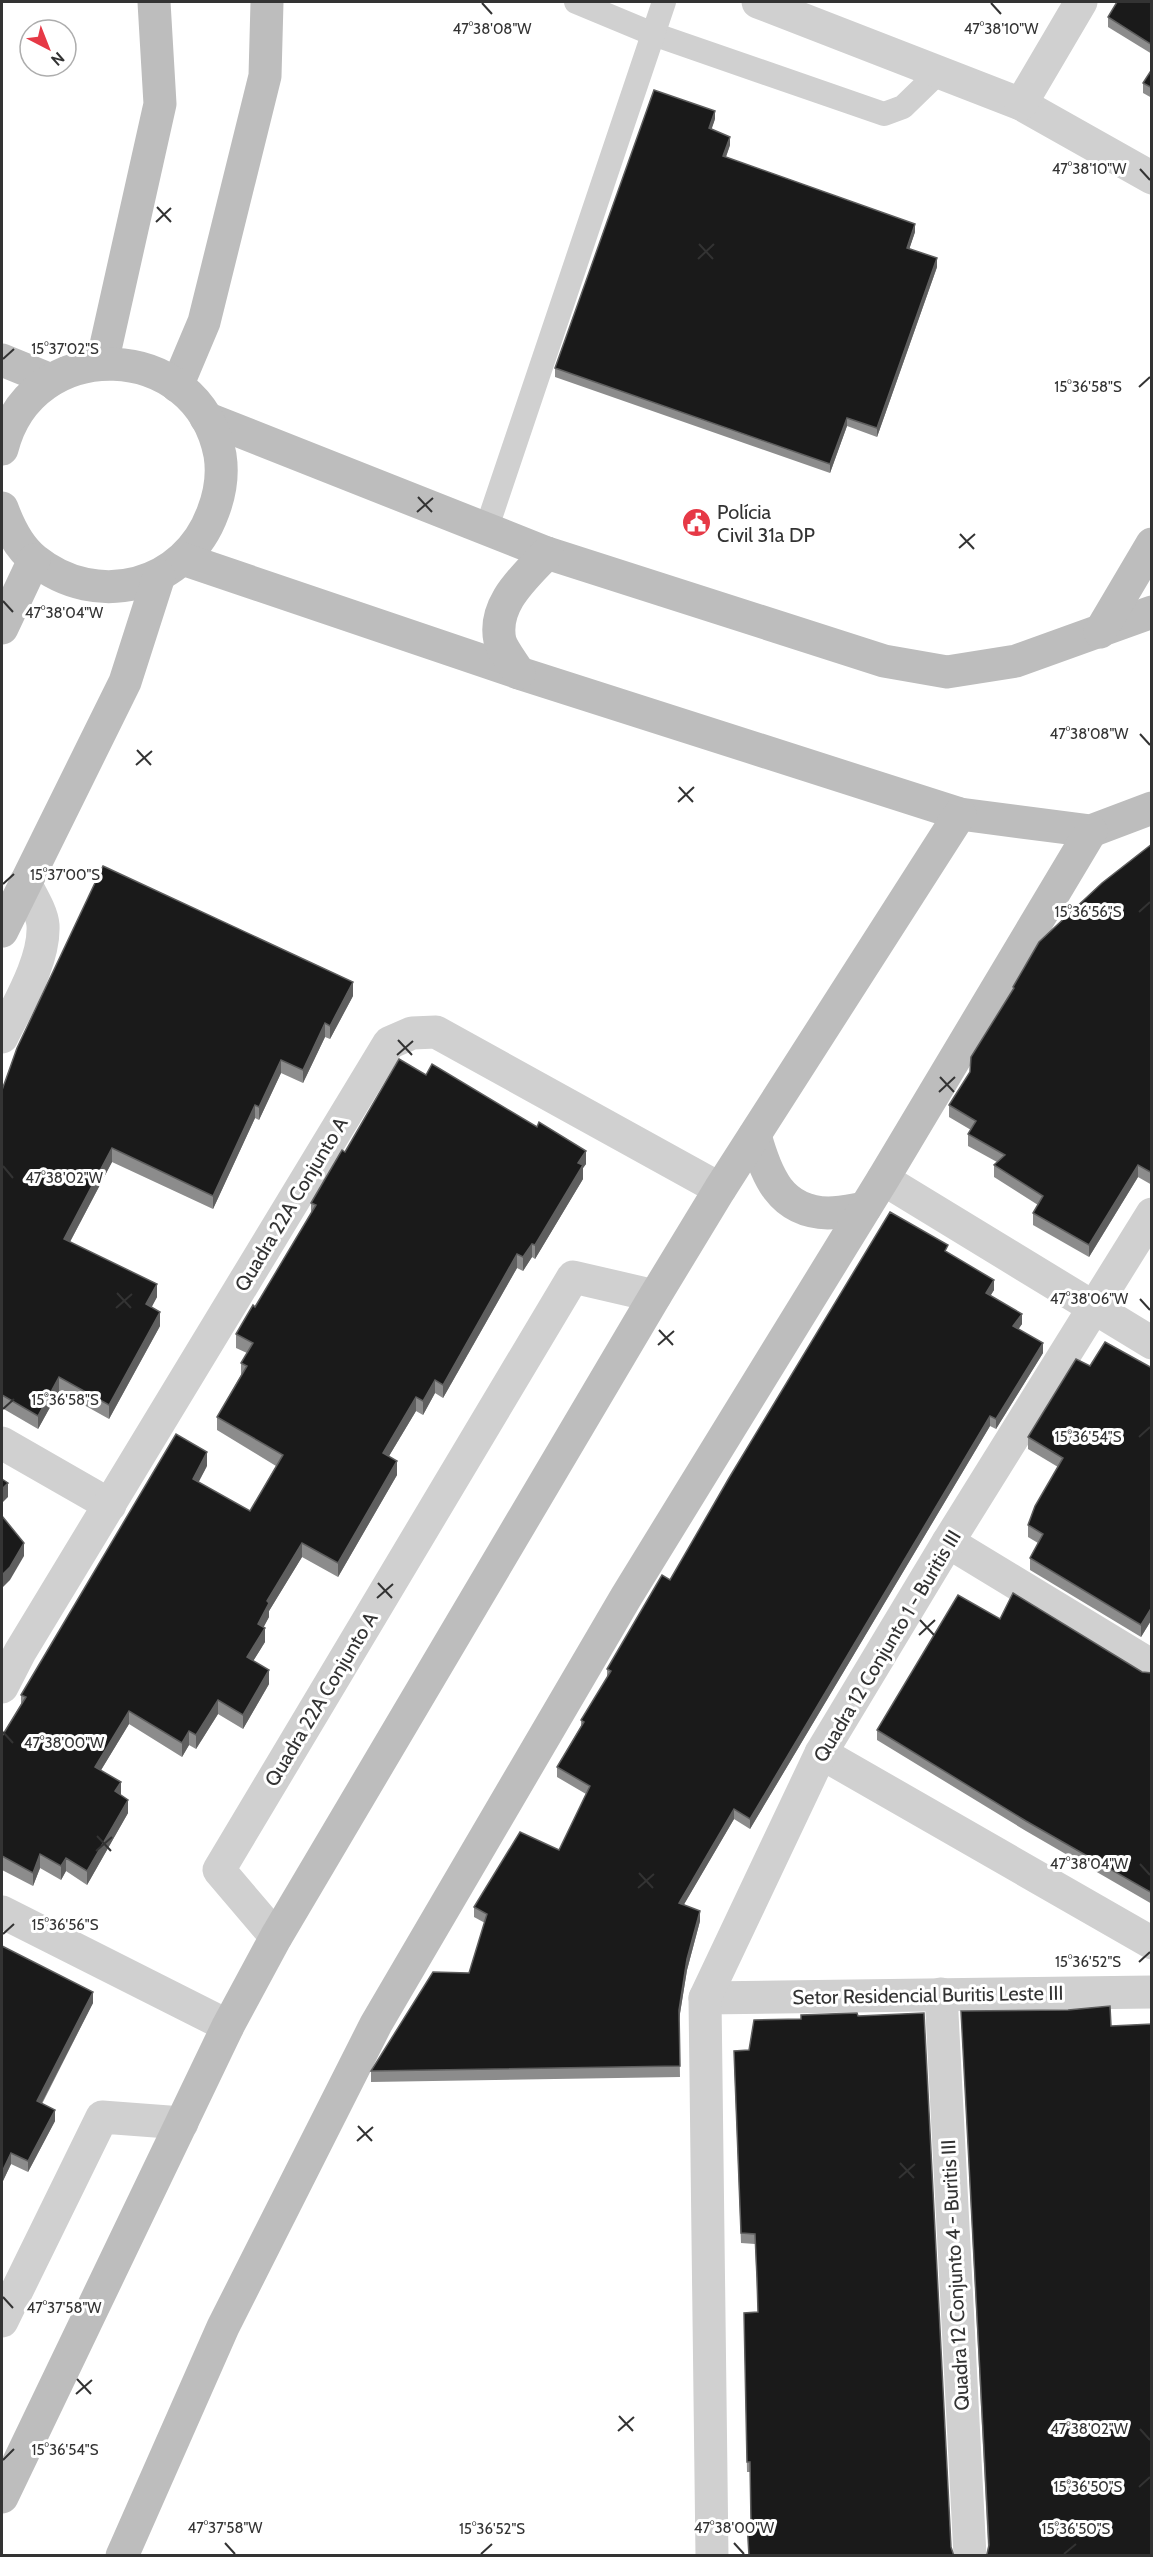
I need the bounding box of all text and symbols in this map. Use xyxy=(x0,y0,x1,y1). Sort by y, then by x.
north arrow xyxy=(18,18,78,78)
text: 47°38'08"W xyxy=(453,20,532,38)
text: 47°38'10"W xyxy=(964,20,1039,38)
text: N xyxy=(47,48,68,70)
text: 47°38'10"W xyxy=(1052,160,1127,178)
text: 15°37'02"S xyxy=(31,340,99,358)
text: 15°36'58"S xyxy=(1054,378,1122,396)
place label: Polícia Civil 31a DP xyxy=(717,500,815,547)
public building icon: Polícia Civil 31a DP xyxy=(680,507,712,539)
text: 47°38'04"W xyxy=(25,604,104,622)
text: 47°38'08"W xyxy=(1050,725,1129,743)
text: 15°37'00"S xyxy=(30,866,100,884)
text: 15°36'56"S xyxy=(1055,903,1122,921)
street label: Quadra 22A Conjunto A xyxy=(229,1112,353,1295)
text: 47°38'02"W xyxy=(25,1169,104,1187)
text: 47°38'06"W xyxy=(1050,1290,1129,1308)
text: 15°36'58"S xyxy=(31,1391,99,1409)
text: 15°36'54"S xyxy=(1055,1428,1122,1446)
street label: Quadra 12 Conjunto 1 - Buritis III xyxy=(808,1526,966,1766)
street label: Quadra 22A Conjunto A xyxy=(259,1607,383,1790)
text: 47°38'00"W xyxy=(24,1734,105,1752)
text: 47°38'04"W xyxy=(1050,1855,1129,1873)
text: 15°36'56"S xyxy=(32,1916,99,1934)
text: 15°36'52"S xyxy=(1055,1953,1121,1971)
street label: Setor Residencial Buritis Leste III xyxy=(792,1981,1064,2009)
street label: Quadra 12 Conjunto 4 - Buritis III xyxy=(936,2139,974,2411)
text: 47°37'58"W xyxy=(26,2299,102,2317)
text: 47°38'02"W xyxy=(1050,2420,1129,2438)
text: 15°36'54"S xyxy=(32,2441,99,2459)
text: 15°36'50"S xyxy=(1054,2478,1123,2496)
text: 47°37'58"W xyxy=(187,2519,263,2537)
text: 47°38'00"W xyxy=(694,2519,775,2537)
text: 15°36'52"S xyxy=(459,2520,525,2538)
text: 15°36'50"S xyxy=(1042,2520,1111,2538)

